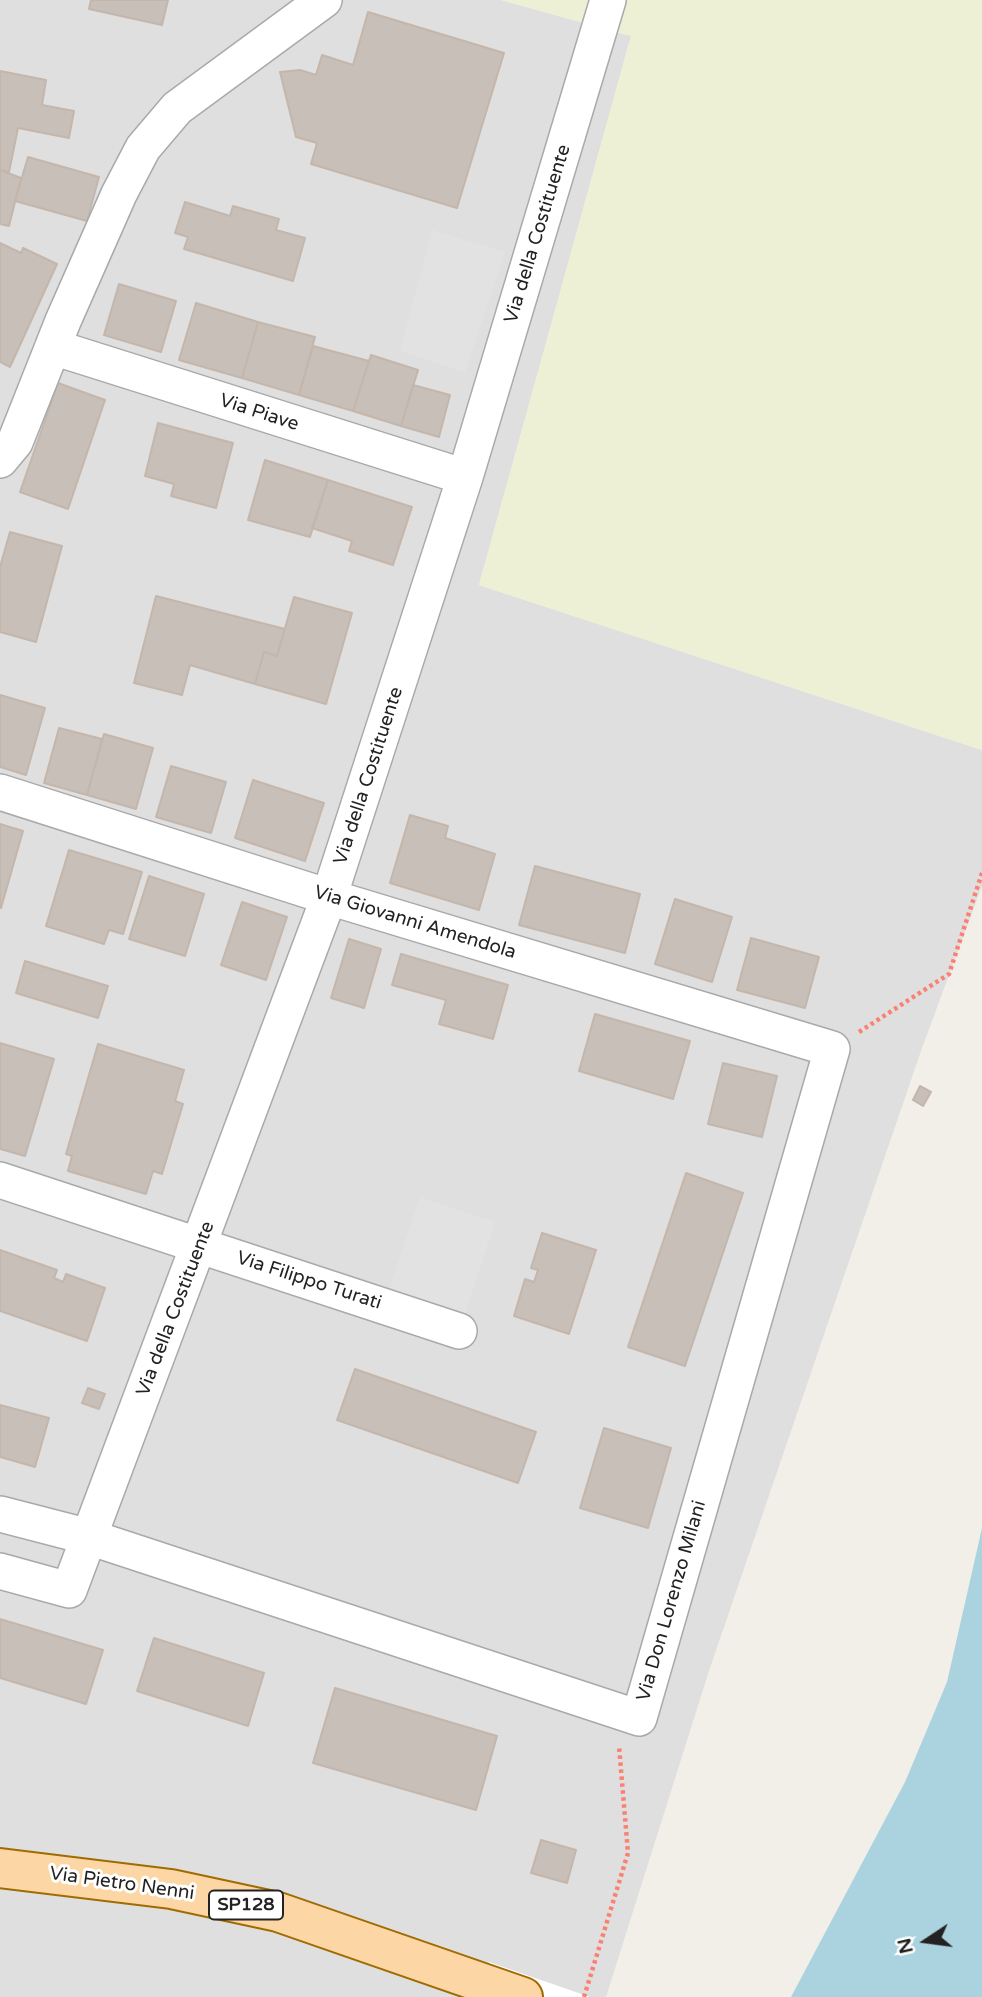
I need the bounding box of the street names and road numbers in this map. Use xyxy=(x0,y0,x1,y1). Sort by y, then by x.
street label: Via della Costituente xyxy=(500,142,576,326)
street label: Via Piave xyxy=(217,390,301,436)
street label: Via della Costituente xyxy=(330,684,408,868)
street label: Via Giovanni Amendola xyxy=(311,881,519,965)
street label: Via della Costituente xyxy=(132,1218,220,1400)
street label: Via Filippo Turati xyxy=(234,1247,384,1315)
street label: Via Don Lorenzo Milani xyxy=(632,1498,712,1704)
street label: Via Pietro Nenni xyxy=(48,1863,196,1905)
road number: SP128 xyxy=(209,1891,283,1920)

